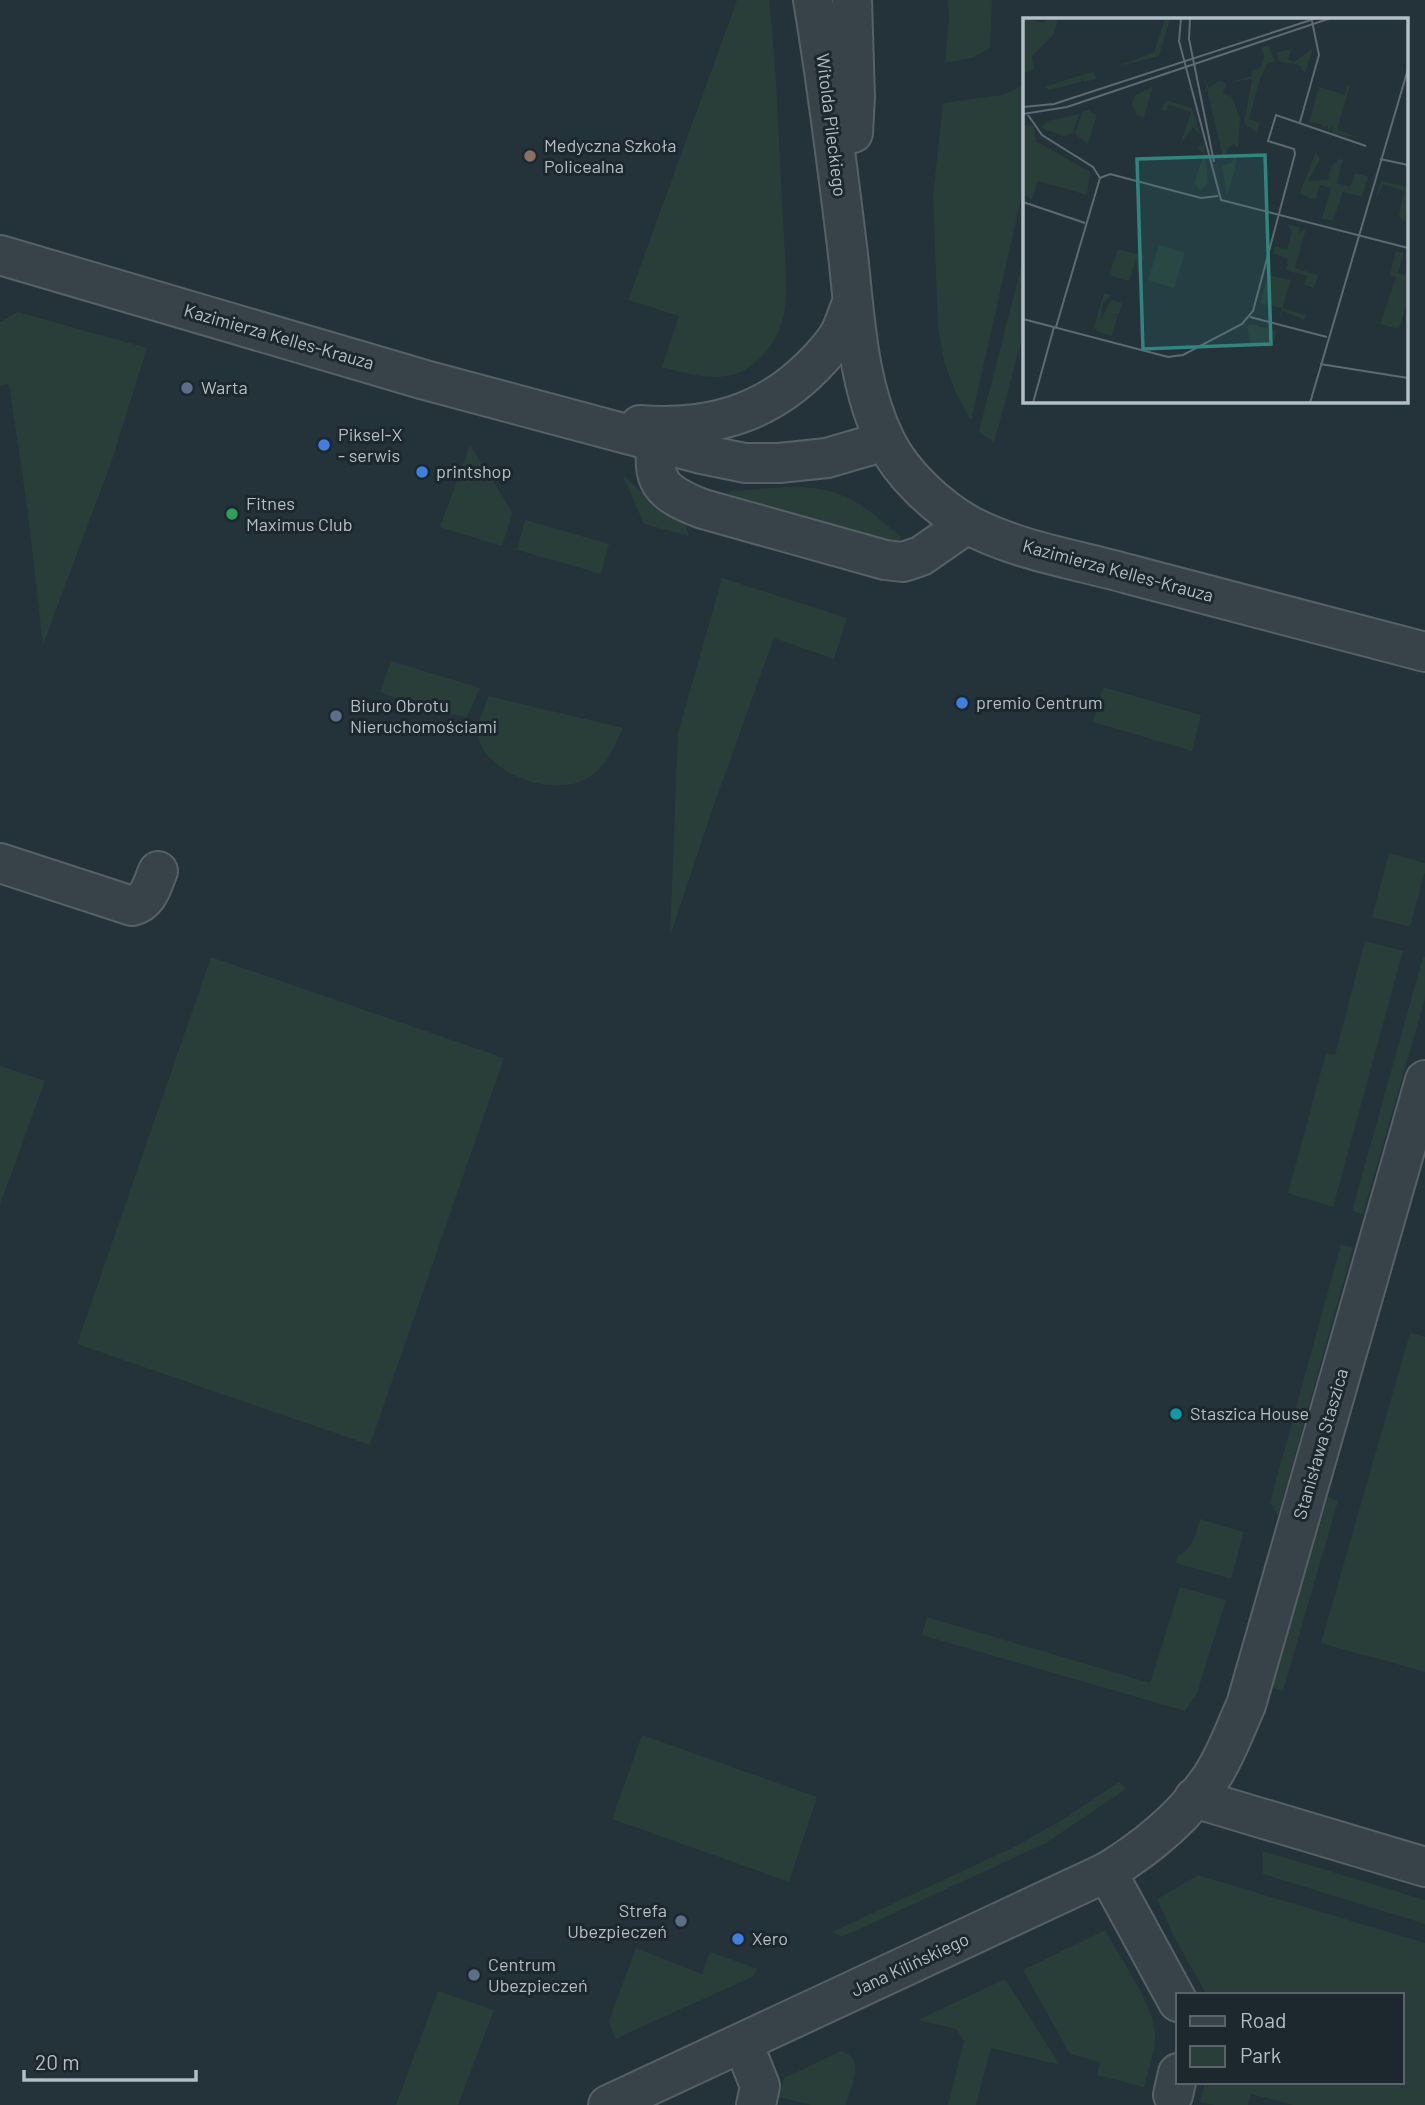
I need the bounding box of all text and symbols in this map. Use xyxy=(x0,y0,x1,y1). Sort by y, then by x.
inset map xyxy=(1023,18,1408,402)
street label: Witolda Pileckiego xyxy=(812,52,852,198)
place label: Medyczna Szkoła Policealna xyxy=(544,134,677,177)
marker: Medyczna Szkoła Policealna xyxy=(522,148,538,164)
street label: Kazimierza Kelles-Krauza xyxy=(182,298,377,374)
place label: Warta xyxy=(201,376,248,398)
marker: Warta xyxy=(179,380,195,396)
place label: Piksel-X - serwis xyxy=(338,423,402,466)
marker: Piksel-X - serwis xyxy=(316,437,332,453)
place label: printshop xyxy=(436,460,511,482)
marker: printshop xyxy=(414,464,430,480)
place label: Fitnes Maximus Club xyxy=(246,492,353,535)
marker: Fitnes Maximus Club xyxy=(224,506,240,522)
street label: Kazimierza Kelles-Krauza xyxy=(1020,534,1216,606)
place label: premio Centrum xyxy=(976,691,1103,713)
place label: Biuro Obrotu Nieruchomościami xyxy=(350,694,497,737)
marker: premio Centrum xyxy=(954,695,970,711)
marker: Biuro Obrotu Nieruchomościami xyxy=(328,708,344,724)
street label: Stanisława Staszica xyxy=(1288,1366,1352,1522)
place label: Staszica House xyxy=(1190,1402,1309,1424)
marker: Staszica House xyxy=(1168,1406,1184,1422)
place label: Strefa Ubezpieczeń xyxy=(567,1899,667,1942)
marker: Strefa Ubezpieczeń xyxy=(673,1913,689,1929)
place label: Xero xyxy=(752,1927,788,1949)
street label: Jana Kilińskiego xyxy=(847,1927,972,2001)
marker: Xero xyxy=(730,1931,746,1947)
place label: Centrum Ubezpieczeń xyxy=(488,1953,588,1996)
marker: Centrum Ubezpieczeń xyxy=(466,1967,482,1983)
legend xyxy=(1176,1993,1404,2084)
text: Road xyxy=(1240,2007,1286,2032)
scale bar xyxy=(24,2038,196,2082)
text: Park xyxy=(1240,2042,1281,2067)
text: 20 m xyxy=(35,2049,80,2074)

